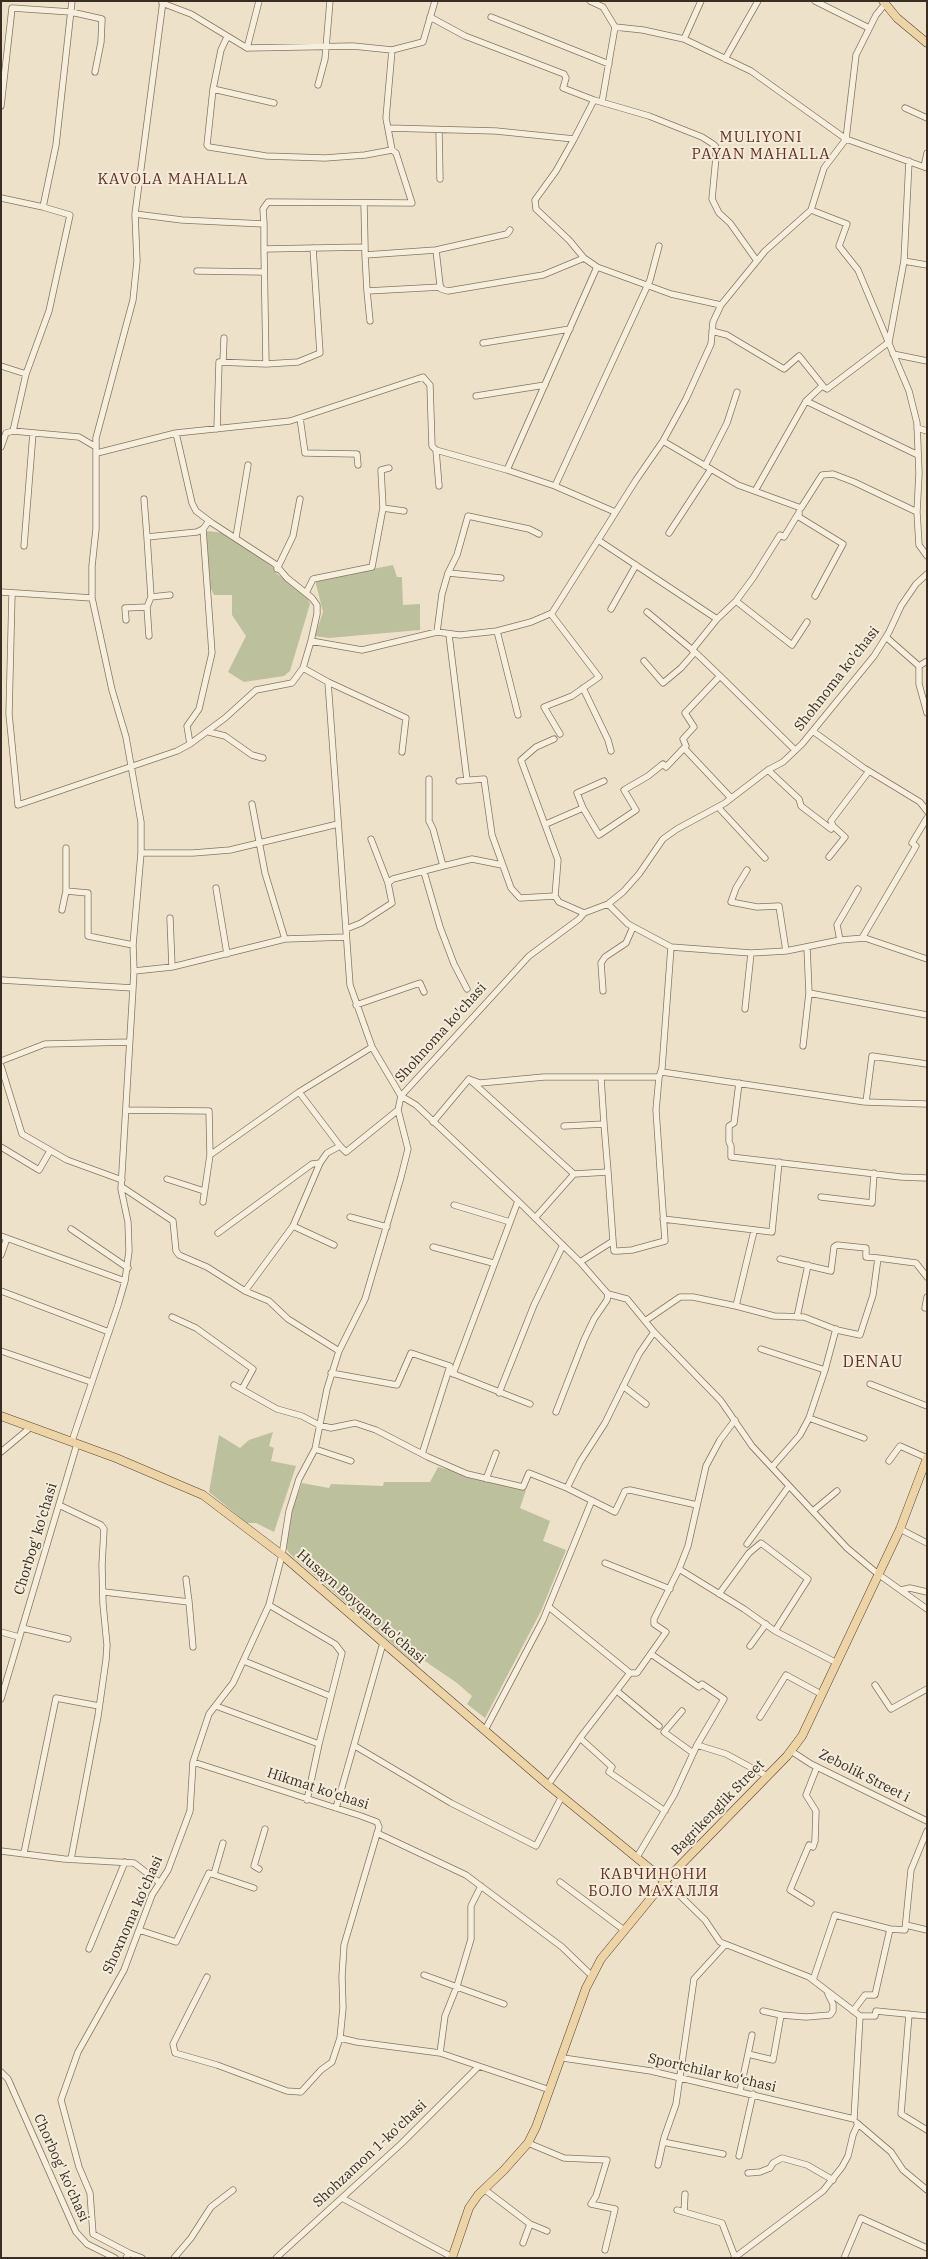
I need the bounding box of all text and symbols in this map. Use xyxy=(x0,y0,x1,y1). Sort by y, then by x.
district label: MULIYONI PAYAN MAHALLA xyxy=(690,129,832,164)
district label: KAVOLA MAHALLA xyxy=(96,171,250,189)
street label: Shohnoma ko'chasi xyxy=(791,623,883,735)
street label: Shohnoma ko'chasi xyxy=(392,980,490,1086)
district label: DENAU xyxy=(842,1352,904,1372)
street label: Сhorbog' ko'chasi xyxy=(11,1481,61,1597)
street label: Husayn Boyqaro ko'chasi xyxy=(293,1546,429,1668)
street label: Zebolik Street i xyxy=(816,1746,912,1806)
street label: Bagrikenglik Street xyxy=(668,1757,768,1859)
street label: Hikmat ko'chasi xyxy=(265,1765,371,1813)
street label: Shoxnoma ko'chasi xyxy=(99,1854,167,1976)
district label: КАВЧИНОНИ БОЛО МАХАЛЛЯ xyxy=(587,1866,721,1901)
street label: Sportchilar ko‘chasi xyxy=(646,2050,778,2096)
street label: Shohzamon 1-ko'chasi xyxy=(310,2097,430,2211)
street label: Chorbog' ko'chasi xyxy=(30,2111,92,2225)

